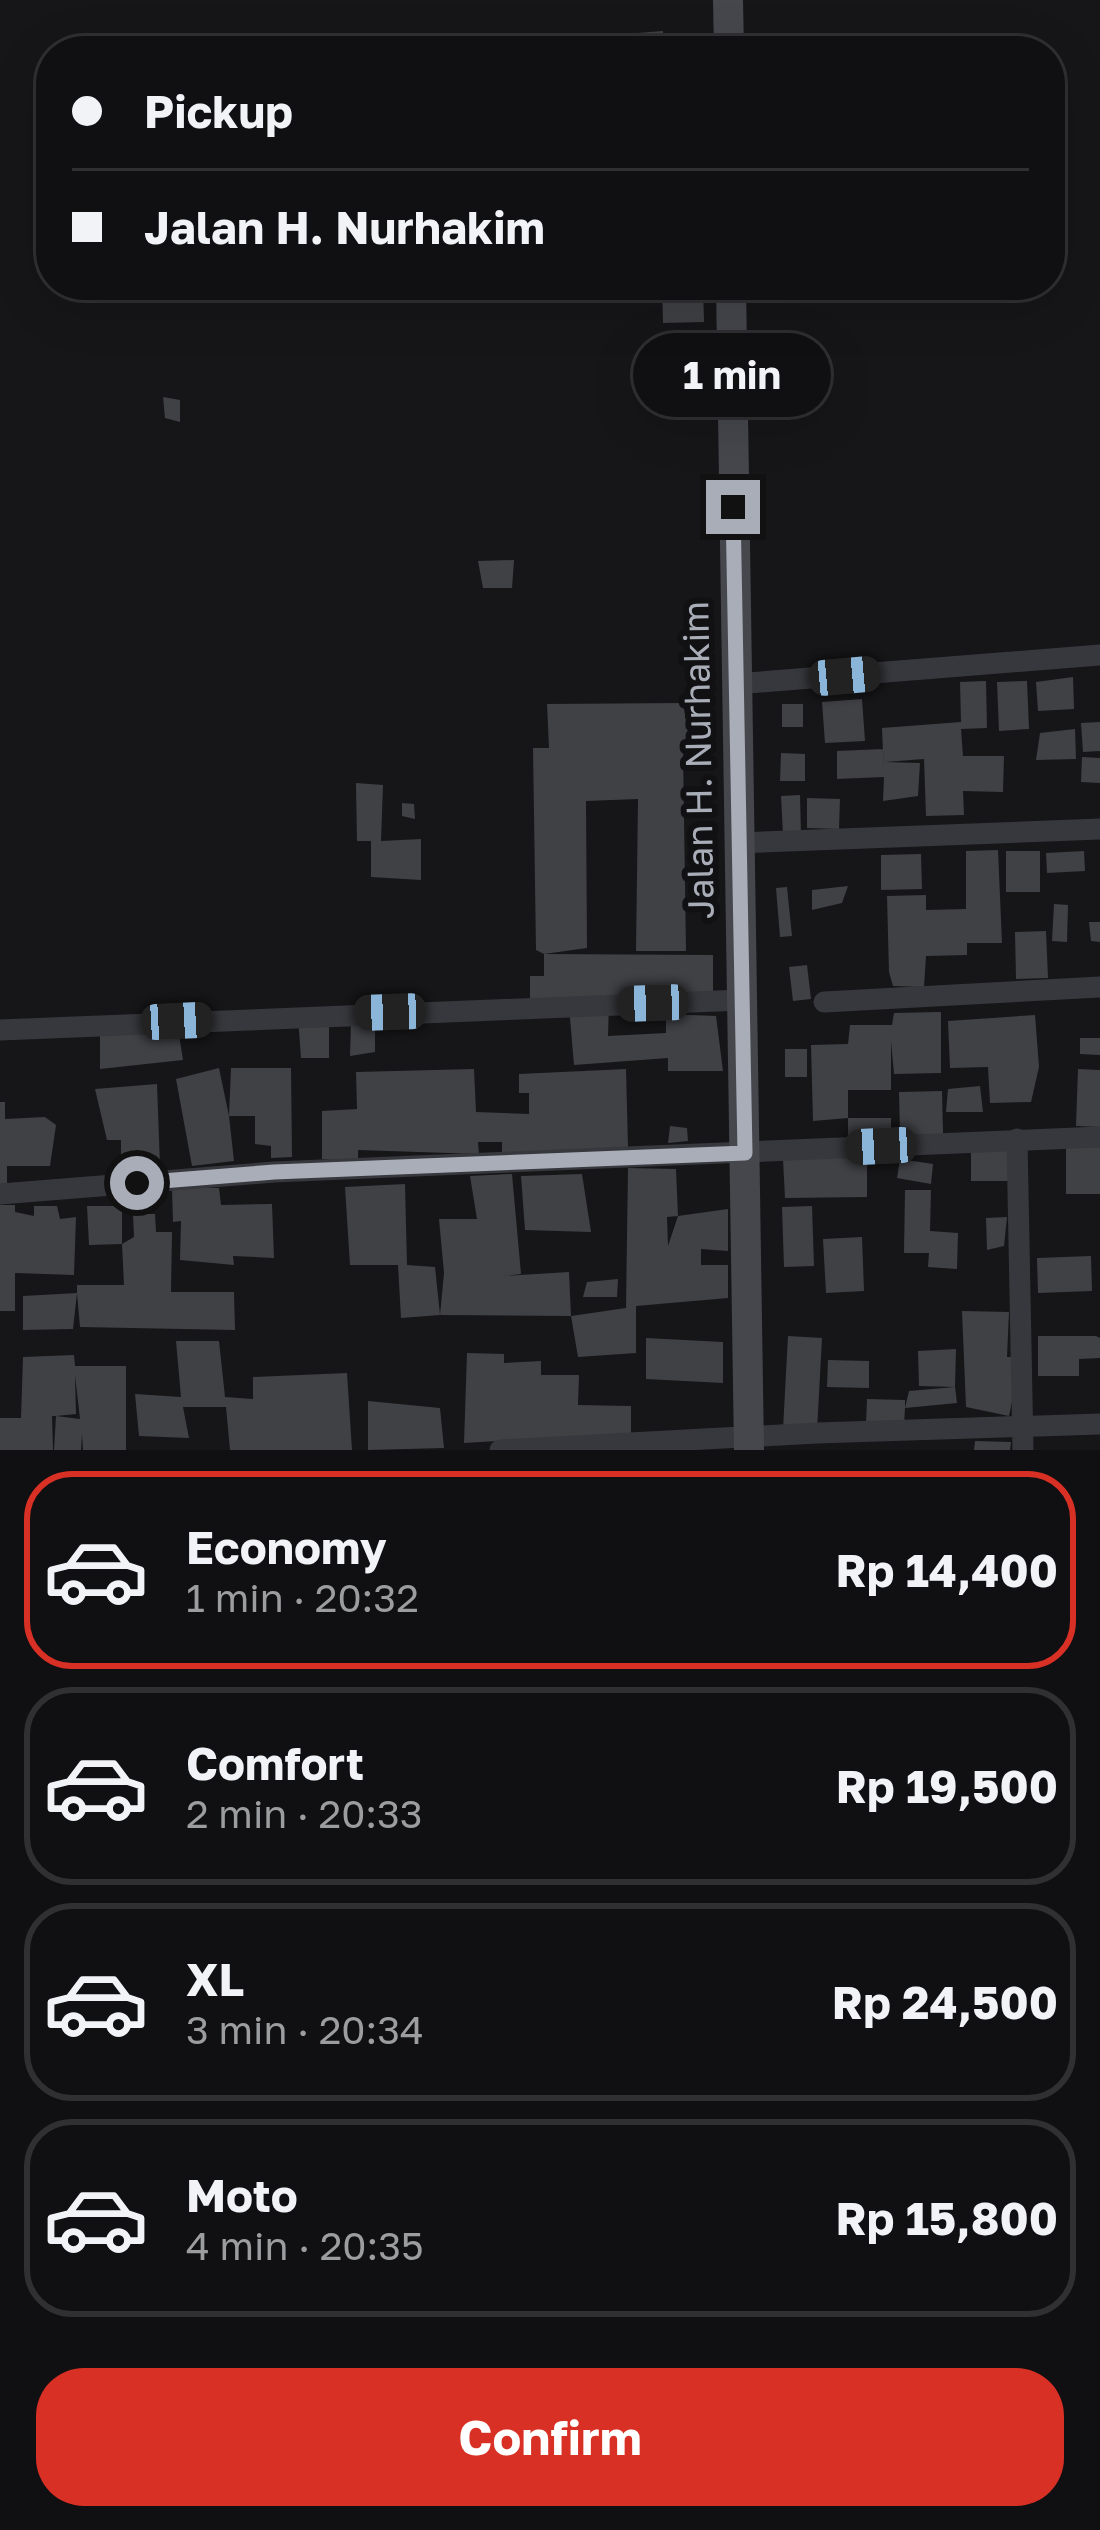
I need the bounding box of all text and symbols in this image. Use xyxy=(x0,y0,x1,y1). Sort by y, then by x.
text: Pickup xyxy=(144,84,293,138)
text: Jalan H. Nurhakim xyxy=(144,200,545,254)
callout: 1 min xyxy=(634,333,832,417)
text: 1 min xyxy=(683,351,781,398)
route end xyxy=(706,480,760,534)
street label: Jalan H. Nurhakim xyxy=(673,601,722,919)
car xyxy=(808,655,882,697)
car xyxy=(616,984,690,1022)
car xyxy=(353,993,427,1031)
car xyxy=(140,1001,214,1041)
car xyxy=(844,1126,918,1166)
route start xyxy=(110,1156,164,1210)
icon: car xyxy=(42,1516,150,1624)
text: Economy xyxy=(186,1520,387,1574)
text: Rp 14,400 xyxy=(835,1543,1058,1597)
text: 1 min · 20:32 xyxy=(186,1574,419,1621)
icon: car xyxy=(42,1732,150,1840)
text: Comfort xyxy=(186,1736,364,1790)
text: Rp 19,500 xyxy=(836,1759,1058,1813)
text: 2 min · 20:33 xyxy=(186,1790,423,1837)
icon: car xyxy=(42,1948,150,2056)
text: XL xyxy=(186,1952,244,2006)
text: Rp 24,500 xyxy=(832,1975,1058,2029)
text: 3 min · 20:34 xyxy=(186,2006,424,2053)
icon: car xyxy=(42,2164,150,2272)
text: Moto xyxy=(186,2168,298,2222)
text: Rp 15,800 xyxy=(835,2191,1058,2245)
text: 4 min · 20:35 xyxy=(186,2222,424,2269)
button: Confirm xyxy=(36,2368,1064,2506)

